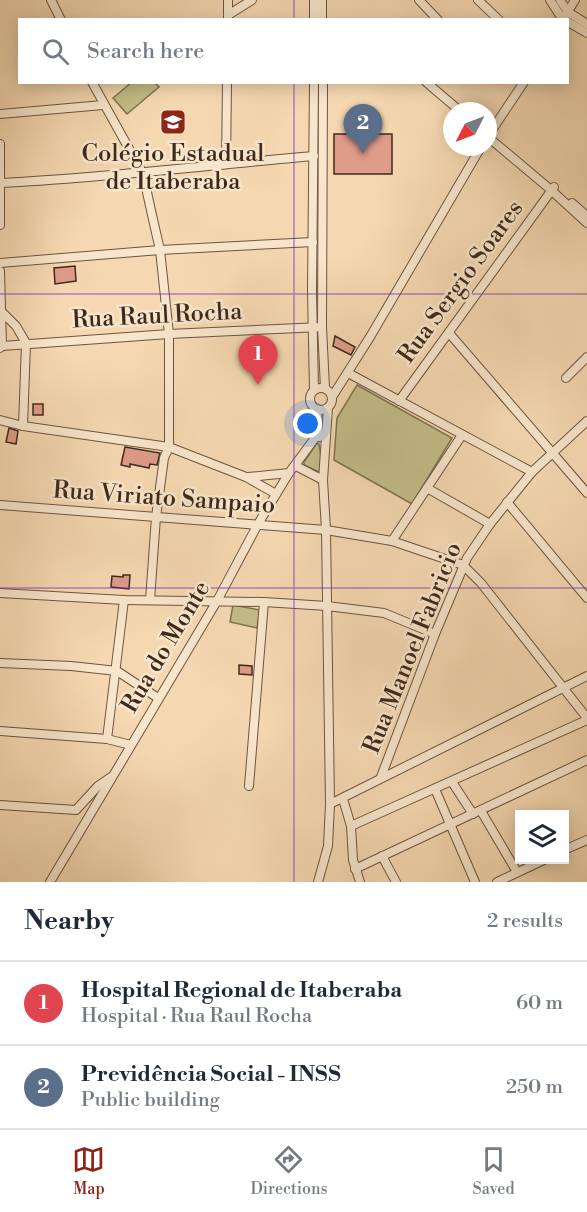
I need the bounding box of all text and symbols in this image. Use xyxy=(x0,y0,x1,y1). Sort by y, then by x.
search box xyxy=(18,18,569,84)
icon: search xyxy=(39,35,72,68)
text: Search here xyxy=(87,38,204,65)
north arrow xyxy=(443,102,497,156)
pin: 2 xyxy=(344,104,382,154)
school or university icon: Colégio Estadual de Itaberaba xyxy=(158,107,188,137)
place label: Colégio Estadual de Itaberaba xyxy=(82,139,264,197)
street label: Rua Sergio Soares xyxy=(392,195,530,369)
street label: Rua Raul Rocha xyxy=(71,297,244,335)
pin: 1 xyxy=(238,336,278,385)
your location xyxy=(293,409,322,438)
street label: Rua Viriato Sampaio xyxy=(52,475,276,521)
street label: Rua Manoel Fabricio xyxy=(357,538,469,758)
street label: Rua do Monte xyxy=(115,575,217,719)
map controls xyxy=(515,810,569,864)
button: layers xyxy=(515,810,569,864)
text: Nearby xyxy=(24,905,114,937)
text: 2 results xyxy=(487,909,563,934)
text: Hospital Regional de Itaberaba xyxy=(81,977,402,1004)
text: 1 xyxy=(39,991,48,1016)
text: 60 m xyxy=(516,991,563,1016)
text: Hospital · Rua Raul Rocha xyxy=(81,1004,312,1029)
text: Previdência Social - INSS xyxy=(81,1061,341,1088)
text: 2 xyxy=(37,1075,50,1100)
text: 250 m xyxy=(506,1075,563,1100)
text: Public building xyxy=(81,1088,220,1113)
tab: Map xyxy=(72,1143,105,1199)
tab: Directions xyxy=(250,1143,328,1199)
tab: Saved xyxy=(472,1143,515,1199)

